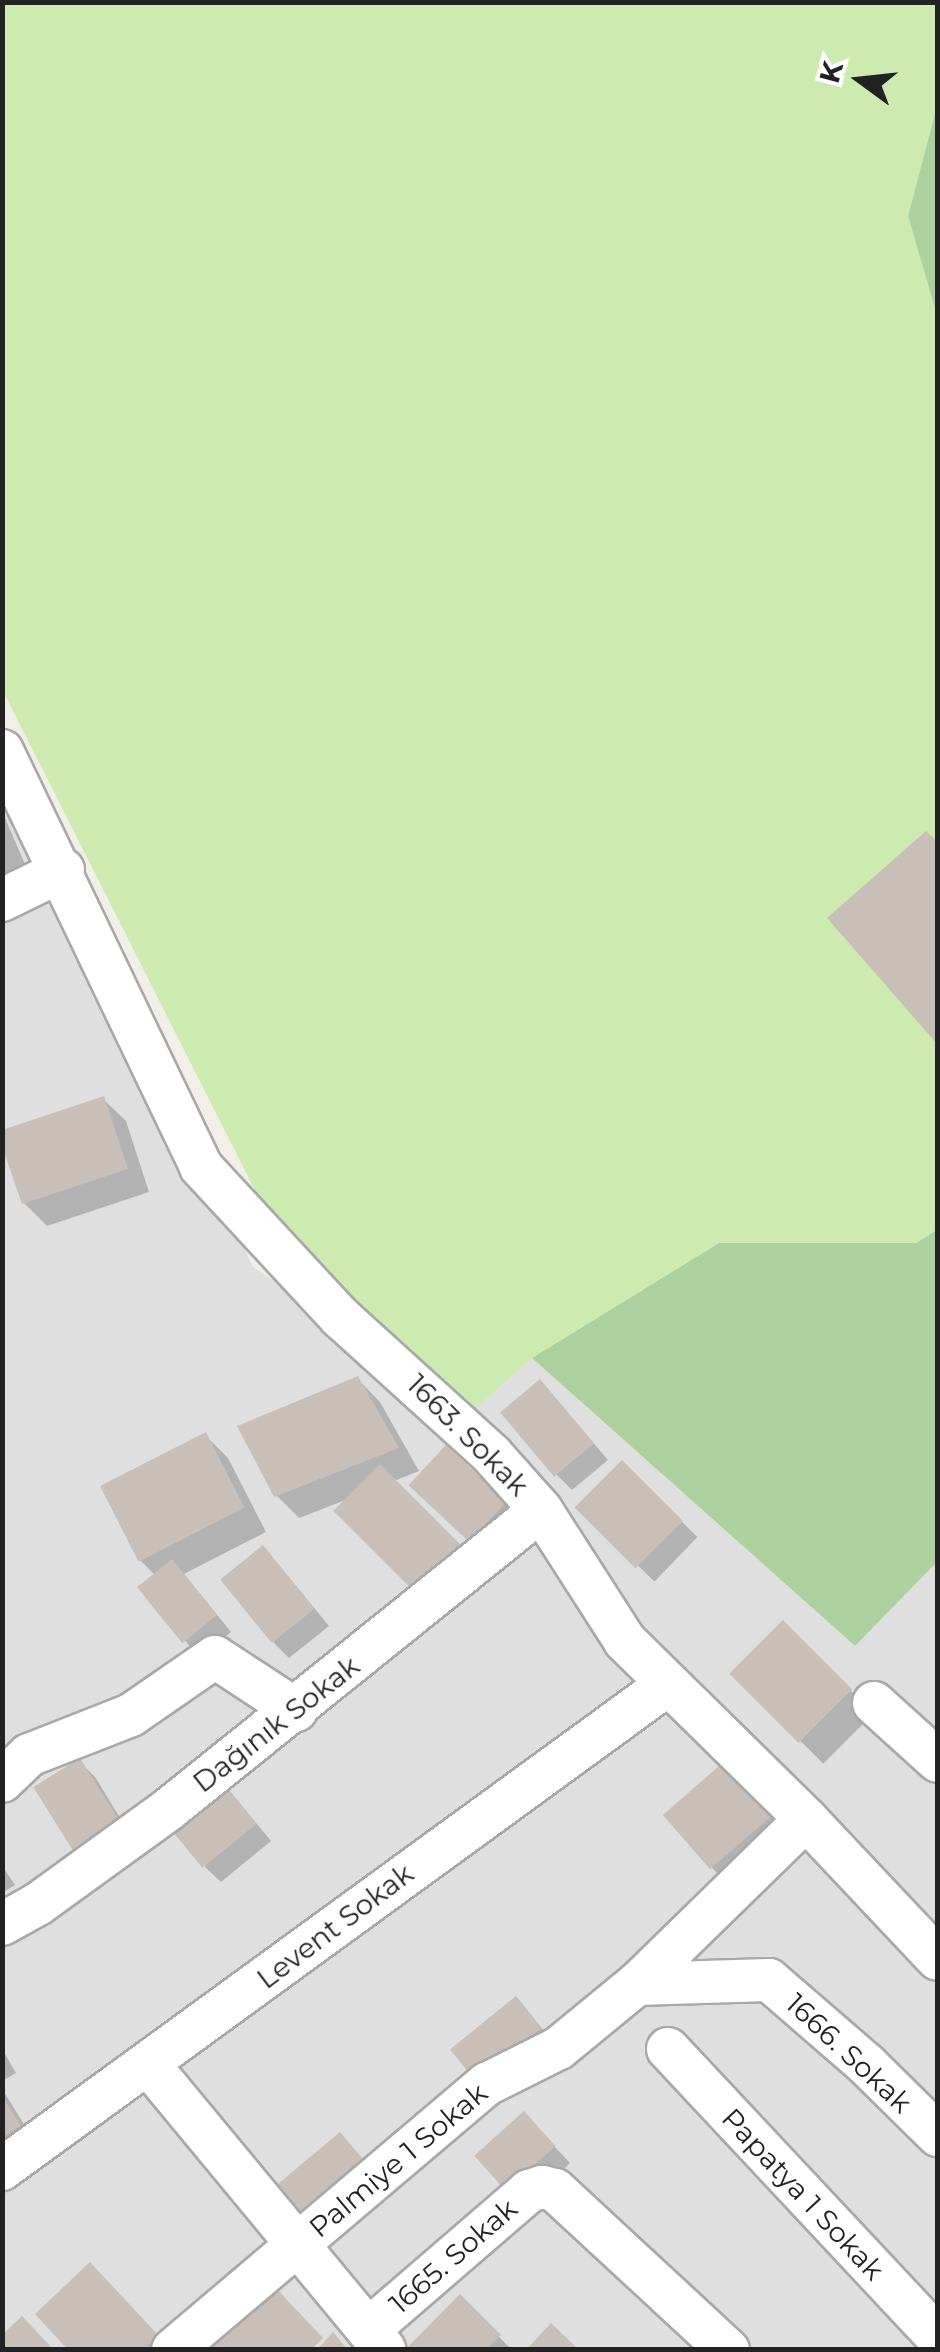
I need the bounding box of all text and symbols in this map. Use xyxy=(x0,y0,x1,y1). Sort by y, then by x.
north arrow xyxy=(810,30,910,130)
text: K xyxy=(812,58,850,87)
street label: 1663. Sokak xyxy=(400,1367,536,1503)
street label: Dağınık Sokak xyxy=(186,1649,366,1799)
street label: Levent Sokak xyxy=(250,1856,420,1996)
street label: 1666. Sokak xyxy=(779,1986,919,2120)
street label: Palmiye 1 Sokak xyxy=(302,2076,494,2244)
street label: Papatya 1 Sokak xyxy=(715,2101,891,2287)
street label: 1665. Sokak xyxy=(382,2192,524,2320)

